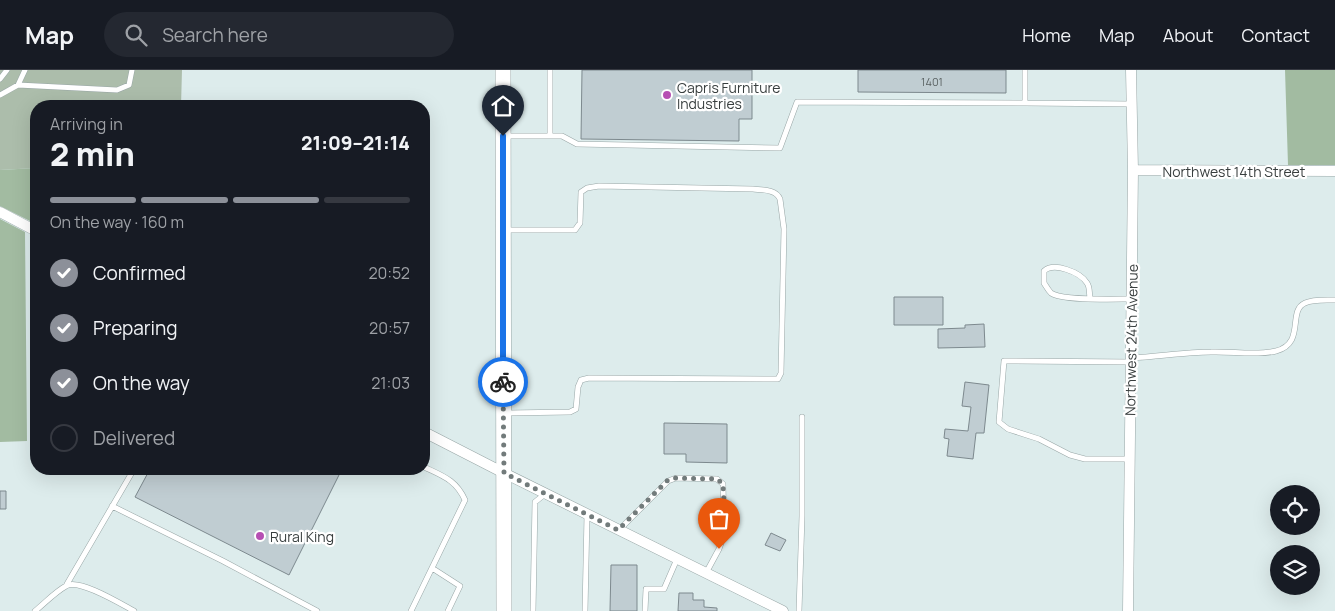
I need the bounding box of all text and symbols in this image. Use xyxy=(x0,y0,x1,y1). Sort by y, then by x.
search box xyxy=(104,12,454,57)
text: Map xyxy=(25,18,74,51)
icon: search xyxy=(122,21,150,49)
text: Search here xyxy=(162,22,268,48)
text: Home xyxy=(1022,23,1071,47)
text: Map xyxy=(1099,23,1135,47)
text: About xyxy=(1163,23,1213,47)
text: Contact xyxy=(1241,23,1310,47)
house number: 1401 xyxy=(921,74,943,89)
place label: Capris Furniture Industries xyxy=(677,78,781,113)
pin xyxy=(482,85,524,136)
marker: Capris Furniture Industries xyxy=(661,89,673,101)
icon: home xyxy=(489,92,517,120)
text: Arriving in xyxy=(50,113,123,135)
text: 21:09–21:14 xyxy=(301,130,410,156)
text: 2 min xyxy=(50,132,135,176)
street label: Northwest 14th Street xyxy=(1163,162,1306,181)
text: On the way · 160 m xyxy=(50,211,184,233)
icon: check xyxy=(50,259,78,287)
text: Confirmed xyxy=(93,260,186,286)
text: 20:52 xyxy=(368,262,410,284)
street label: Northwest 24th Avenue xyxy=(1120,264,1142,416)
icon: check xyxy=(50,314,78,342)
text: Preparing xyxy=(93,315,178,341)
text: 20:57 xyxy=(369,317,410,339)
courier xyxy=(478,357,528,407)
icon: bike xyxy=(489,368,517,396)
icon: check xyxy=(50,369,78,397)
text: On the way xyxy=(93,370,190,396)
text: 21:03 xyxy=(371,372,410,394)
text: Delivered xyxy=(93,425,175,451)
map controls xyxy=(1270,485,1320,595)
button: locate xyxy=(1270,485,1320,535)
pin xyxy=(698,498,740,549)
icon: bag xyxy=(705,505,733,533)
place label: Rural King xyxy=(270,527,334,546)
marker: Rural King xyxy=(254,530,266,542)
button: layers xyxy=(1270,545,1320,595)

